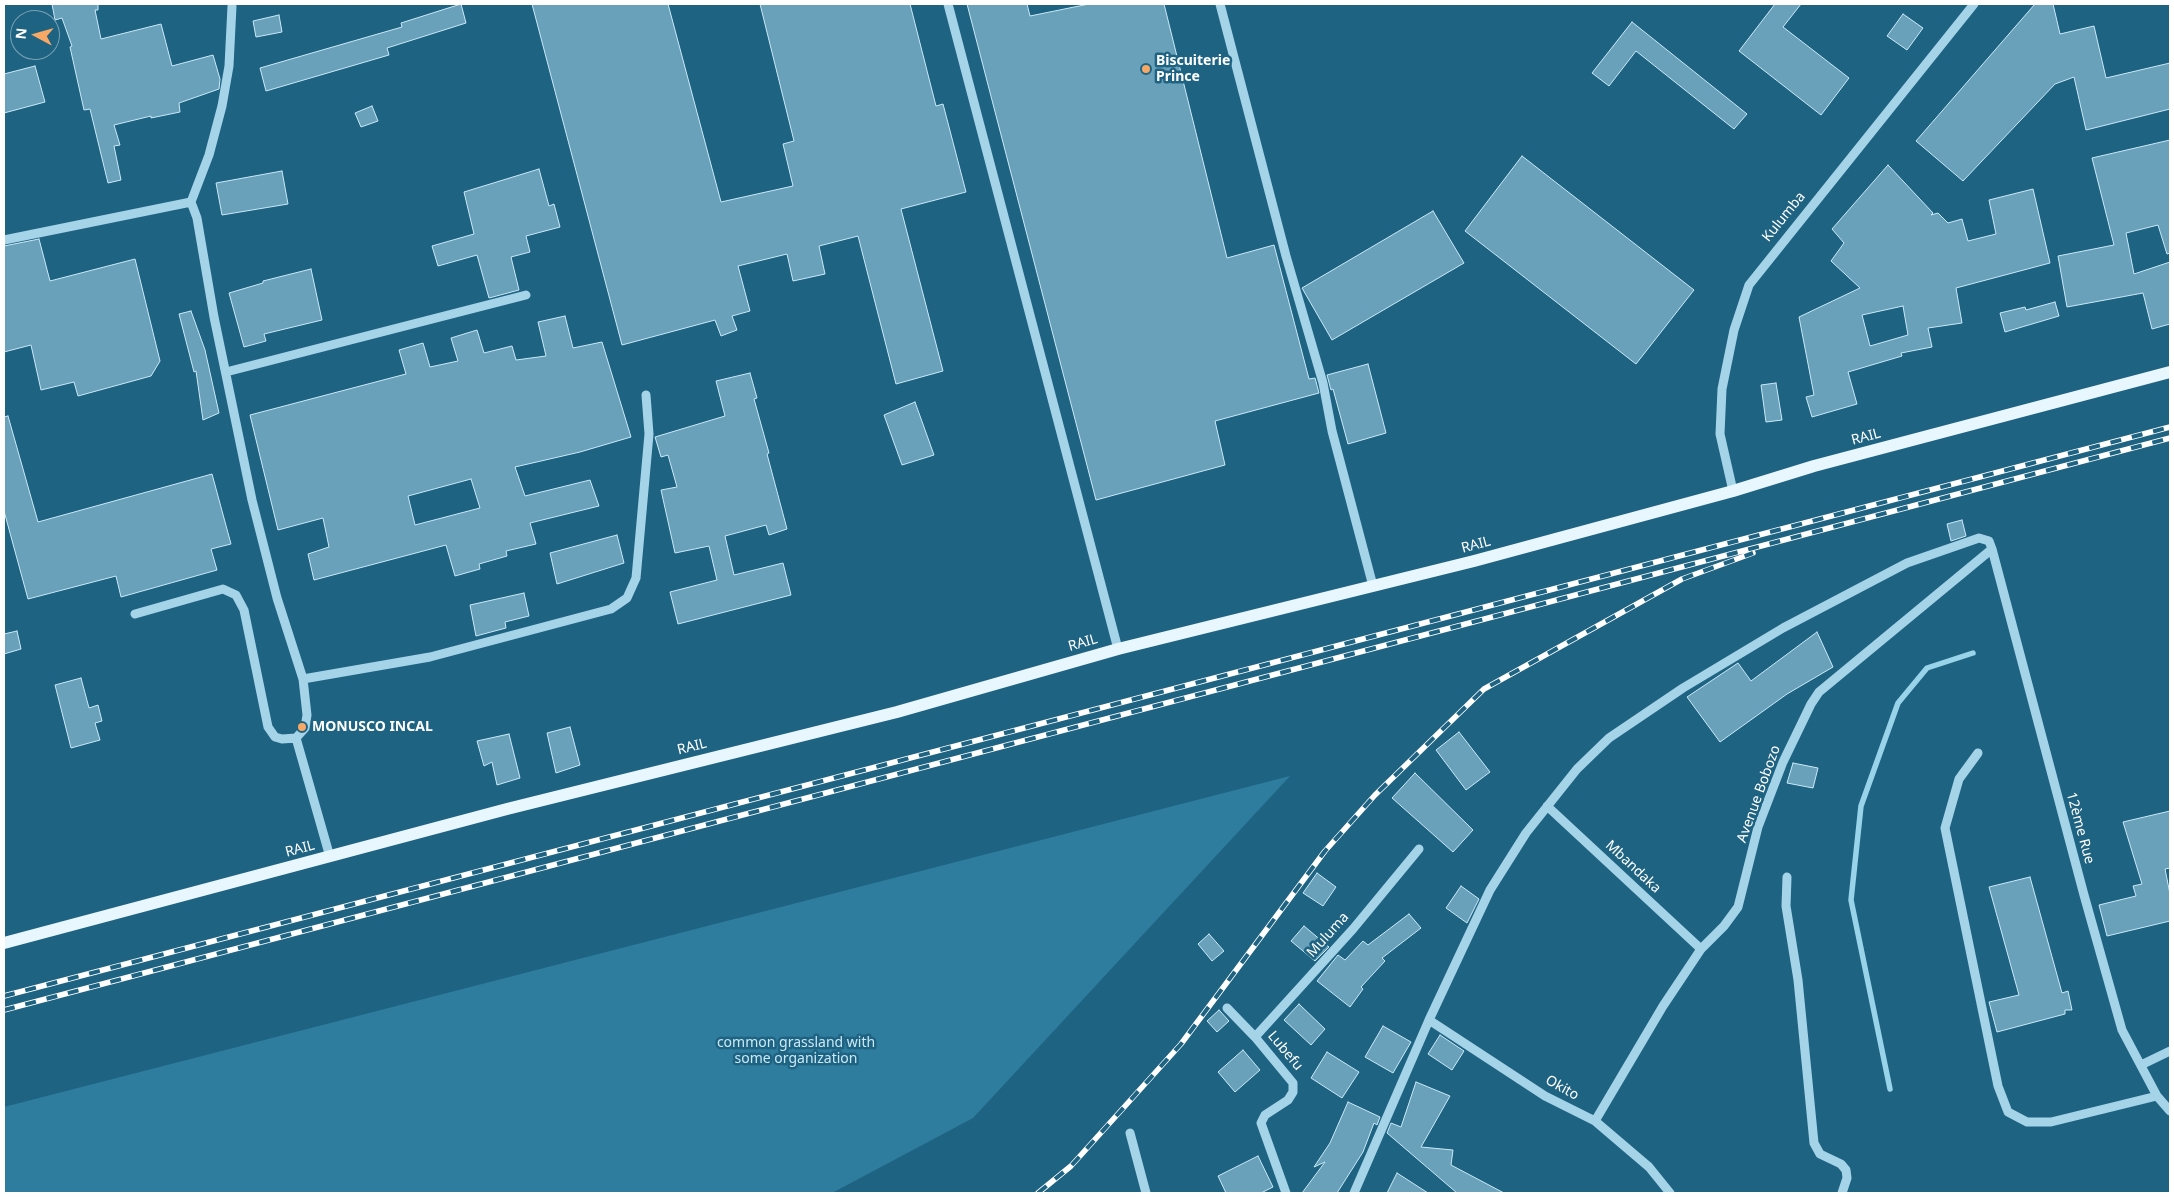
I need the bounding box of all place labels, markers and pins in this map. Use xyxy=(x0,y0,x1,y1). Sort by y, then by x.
place label: Biscuiterie Prince xyxy=(1156,53,1230,85)
marker: Biscuiterie Prince xyxy=(1140,63,1152,75)
place label: MONUSCO INCAL xyxy=(312,719,433,735)
marker: MONUSCO INCAL xyxy=(296,721,308,733)

